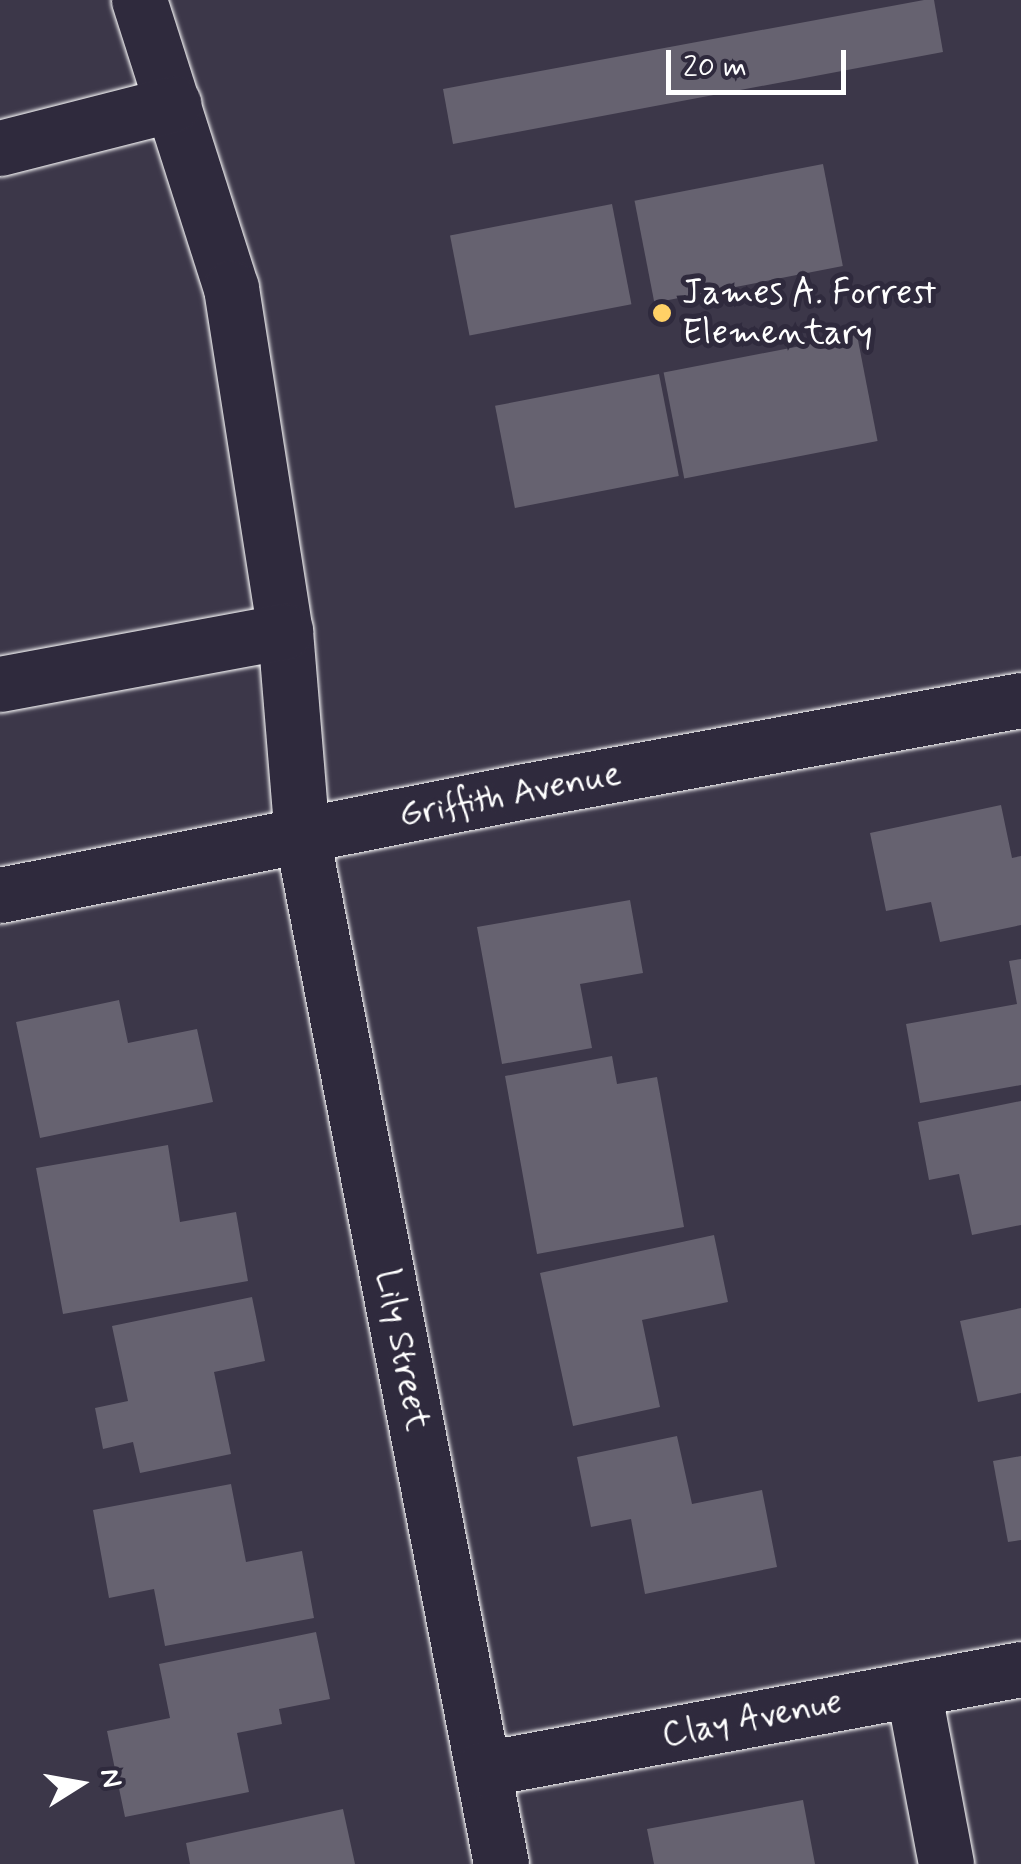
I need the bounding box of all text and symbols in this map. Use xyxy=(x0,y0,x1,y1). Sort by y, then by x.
scale bar xyxy=(671,30,851,92)
text: 20 m xyxy=(683,48,747,87)
place label: James A. Forrest Elementary xyxy=(682,272,937,354)
marker: James A. Forrest Elementary xyxy=(651,302,673,324)
street label: Griffith Avenue xyxy=(396,753,624,837)
street label: Lily Street xyxy=(366,1266,438,1434)
street label: Clay Avenue xyxy=(656,1681,848,1757)
north arrow xyxy=(30,1734,130,1834)
text: N xyxy=(90,1765,130,1791)

